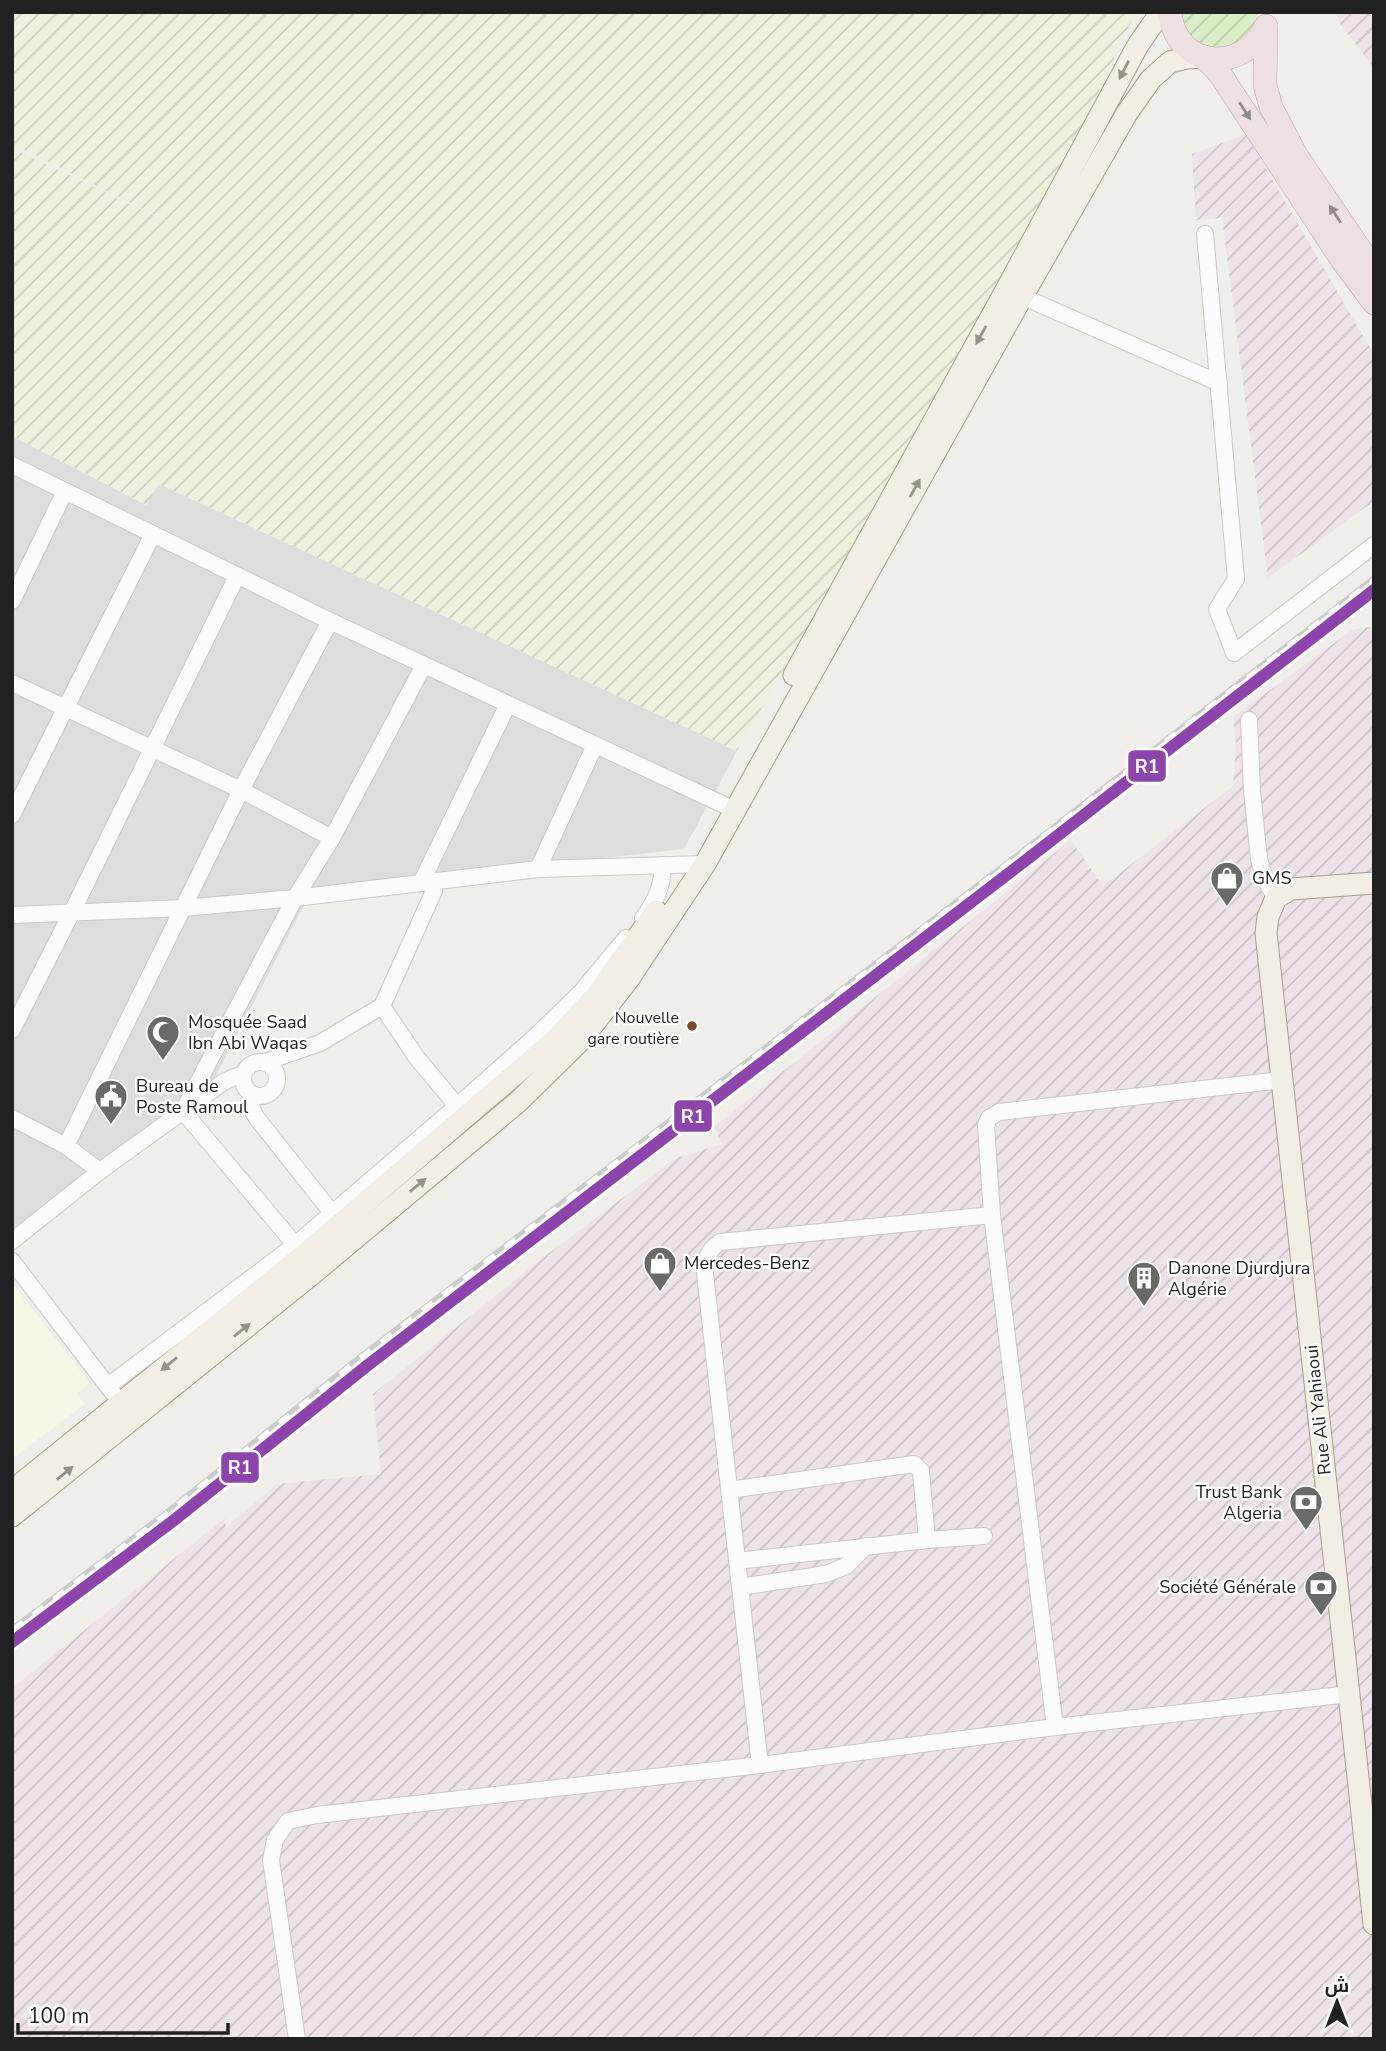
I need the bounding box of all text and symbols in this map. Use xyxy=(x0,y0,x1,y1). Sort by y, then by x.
one-way arrow xyxy=(1119,60,1130,80)
one-way arrow xyxy=(1239,101,1252,121)
one-way arrow xyxy=(1328,205,1342,223)
one-way arrow xyxy=(975,325,987,345)
one-way arrow xyxy=(909,479,921,498)
line badge: R1 xyxy=(1127,749,1167,783)
text: R1 xyxy=(1135,754,1159,780)
shop icon: GMS xyxy=(1208,859,1246,908)
place label: GMS xyxy=(1252,866,1292,890)
place label: Nouvelle gare routière xyxy=(587,1007,679,1050)
place label: Mosquée Saad Ibn Abi Waqas xyxy=(188,1010,307,1055)
mosque icon: Mosquée Saad Ibn Abi Waqas xyxy=(144,1013,182,1062)
marker: Nouvelle gare routière xyxy=(685,1019,699,1033)
place label: Bureau de Poste Ramoul xyxy=(136,1074,249,1119)
public building icon: Bureau de Poste Ramoul xyxy=(92,1077,130,1126)
line badge: R1 xyxy=(673,1099,713,1133)
text: R1 xyxy=(681,1104,705,1130)
one-way arrow xyxy=(408,1178,426,1193)
shop icon: Mercedes-Benz xyxy=(641,1244,679,1293)
place label: Mercedes-Benz xyxy=(684,1251,810,1275)
place label: Danone Djurdjura Algérie xyxy=(1168,1256,1310,1301)
building icon: Danone Djurdjura Algérie xyxy=(1125,1259,1163,1308)
one-way arrow xyxy=(233,1323,251,1338)
street label: Rue Ali Yahiaoui xyxy=(1299,1344,1337,1476)
one-way arrow xyxy=(161,1356,178,1371)
line badge: R1 xyxy=(220,1451,260,1484)
text: R1 xyxy=(228,1455,252,1481)
one-way arrow xyxy=(57,1466,74,1481)
place label: Trust Bank Algeria xyxy=(1196,1480,1283,1525)
bank icon: Trust Bank Algeria xyxy=(1287,1483,1325,1532)
bank icon: Société Générale xyxy=(1302,1568,1340,1617)
place label: Société Générale xyxy=(1159,1575,1296,1599)
north arrow xyxy=(1302,1967,1372,2037)
text: ش xyxy=(1325,1973,1349,1999)
scale bar xyxy=(18,1992,228,2036)
text: 100 m xyxy=(28,2002,89,2030)

